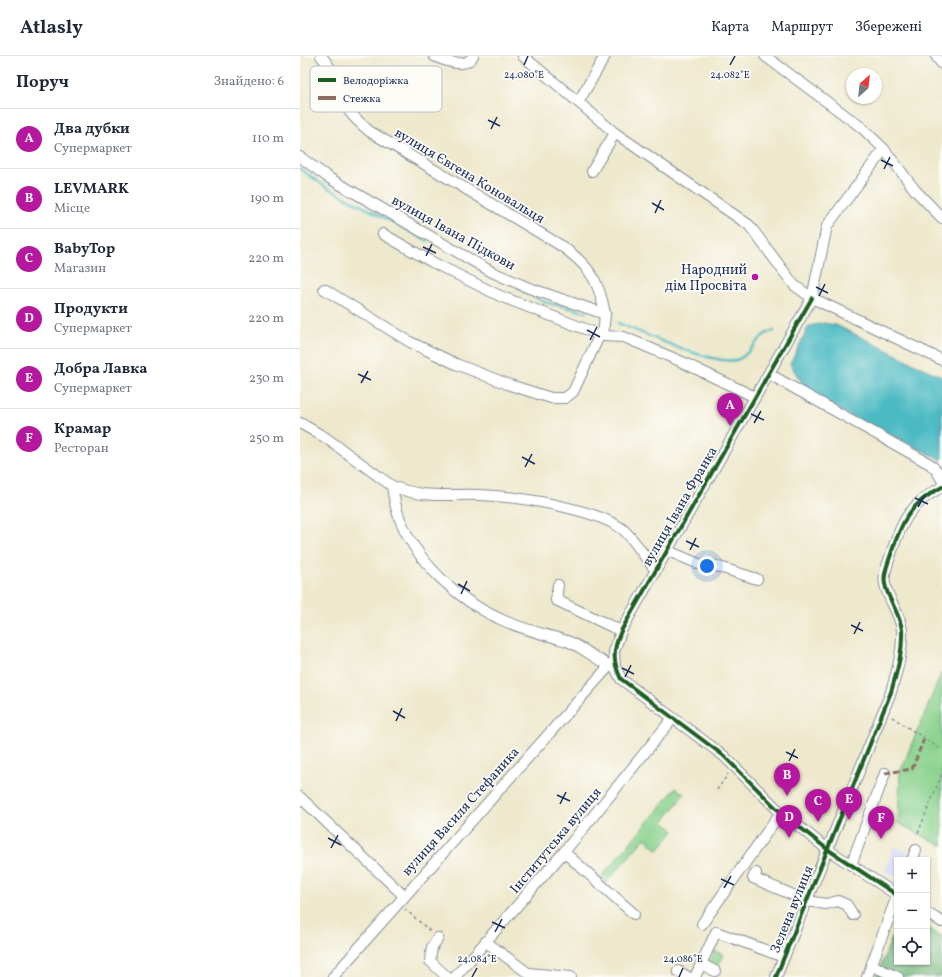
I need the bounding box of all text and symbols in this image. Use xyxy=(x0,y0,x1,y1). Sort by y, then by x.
text: Atlasly xyxy=(20,15,83,41)
text: Карта xyxy=(711,18,749,37)
text: Маршрут xyxy=(771,18,833,37)
text: Збережені xyxy=(855,18,922,37)
legend xyxy=(310,66,442,112)
text: 24.080°E xyxy=(504,68,544,82)
text: 24.082°E xyxy=(710,68,750,82)
north arrow xyxy=(846,68,882,104)
text: Поруч xyxy=(16,71,69,94)
text: Знайдено: 6 xyxy=(214,73,284,91)
text: Велодоріжка xyxy=(343,74,409,89)
text: Стежка xyxy=(343,92,381,107)
text: Два дубки xyxy=(54,119,130,140)
street label: вулиця Євгена Коновальця xyxy=(391,124,548,229)
text: A xyxy=(24,130,34,148)
text: 110 m xyxy=(252,130,284,148)
text: Супермаркет xyxy=(54,140,132,158)
text: LEVMARK xyxy=(54,179,129,200)
text: B xyxy=(25,190,33,208)
text: 190 m xyxy=(250,190,284,208)
street label: вулиця Івана Підкови xyxy=(388,191,519,275)
text: Місце xyxy=(54,200,90,218)
text: BabyTop xyxy=(54,239,115,260)
text: C xyxy=(25,250,33,268)
text: 220 m xyxy=(248,250,284,268)
text: Магазин xyxy=(54,260,106,278)
place label: Народний дім Просвіта xyxy=(665,261,747,296)
marker: Народний дім Просвіта xyxy=(750,272,760,282)
text: Продукти xyxy=(54,299,128,320)
text: D xyxy=(24,310,34,328)
text: 220 m xyxy=(248,310,284,328)
text: Супермаркет xyxy=(54,320,132,338)
text: Добра Лавка xyxy=(54,359,147,380)
text: E xyxy=(25,370,33,388)
text: 230 m xyxy=(249,370,284,388)
text: Супермаркет xyxy=(54,380,132,398)
pin: A xyxy=(717,393,743,426)
text: Крамар xyxy=(54,419,111,440)
text: F xyxy=(25,430,33,448)
text: 250 m xyxy=(249,430,284,448)
text: Ресторан xyxy=(54,440,109,458)
street label: вулиця Івана Франка xyxy=(638,443,722,570)
your location xyxy=(697,556,717,576)
street label: вулиця Василя Стефаника xyxy=(398,743,524,881)
pin: B xyxy=(774,763,800,796)
street label: Інститутська вулиця xyxy=(506,784,606,898)
pin: E xyxy=(836,787,862,820)
pin: C xyxy=(805,789,831,822)
pin: D xyxy=(776,805,802,838)
pin: F xyxy=(868,806,894,839)
map controls xyxy=(894,857,930,965)
button: + xyxy=(894,857,930,893)
street label: Зелена вулиця xyxy=(766,863,819,956)
button: − xyxy=(894,893,930,929)
button: locate xyxy=(894,929,930,965)
text: 24.084°E xyxy=(457,952,497,966)
text: 24.086°E xyxy=(663,952,703,966)

